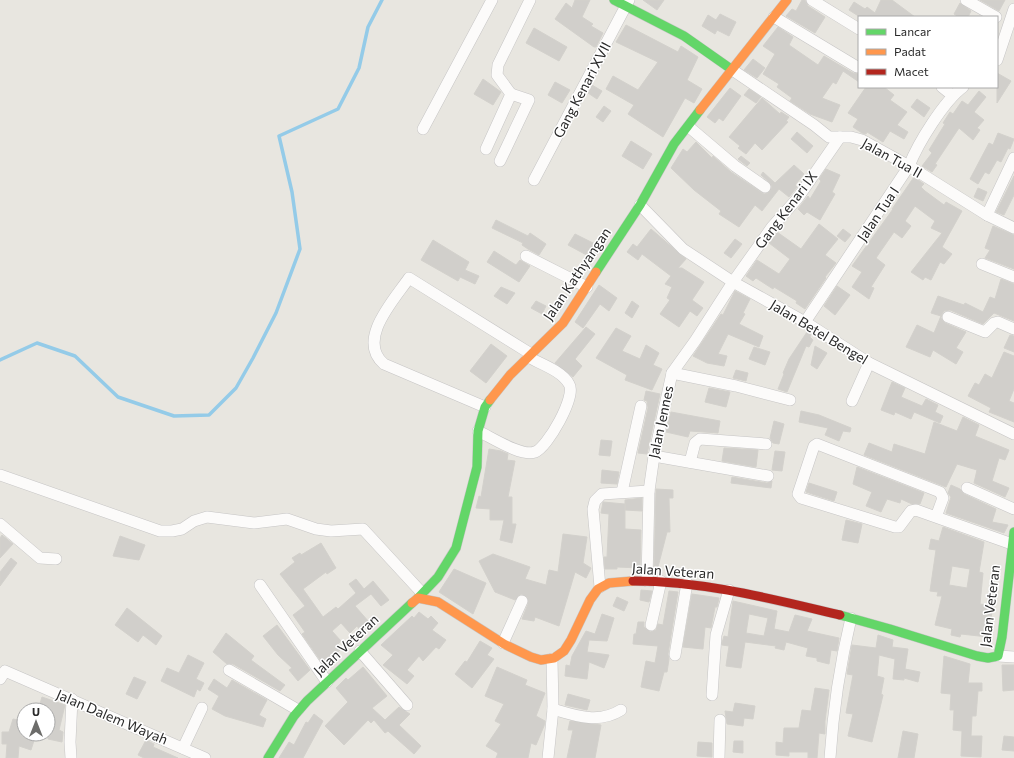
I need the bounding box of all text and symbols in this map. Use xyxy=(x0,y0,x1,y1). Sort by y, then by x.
legend xyxy=(858,16,998,88)
text: Lancar xyxy=(894,24,931,38)
street label: Gang Kenari XVII xyxy=(549,39,614,141)
text: Padat xyxy=(894,44,926,58)
text: Macet xyxy=(894,64,929,78)
street label: Jalan Tua II xyxy=(859,134,925,181)
street label: Gang Kenari IX xyxy=(751,168,820,252)
street label: Jalan Tua I xyxy=(853,183,902,244)
street label: Jalan Kathyangan xyxy=(539,224,614,323)
street label: Jalan Betel Bengel xyxy=(767,296,871,368)
street label: Jalan Jennes xyxy=(644,384,677,460)
street label: Jalan Veteran xyxy=(631,559,715,582)
street label: Jalan Veteran xyxy=(976,564,1003,648)
street label: Jalan Veteran xyxy=(310,610,382,679)
street label: Jalan Dalem Wayah xyxy=(54,685,171,748)
north arrow xyxy=(16,702,56,742)
text: U xyxy=(32,705,40,718)

